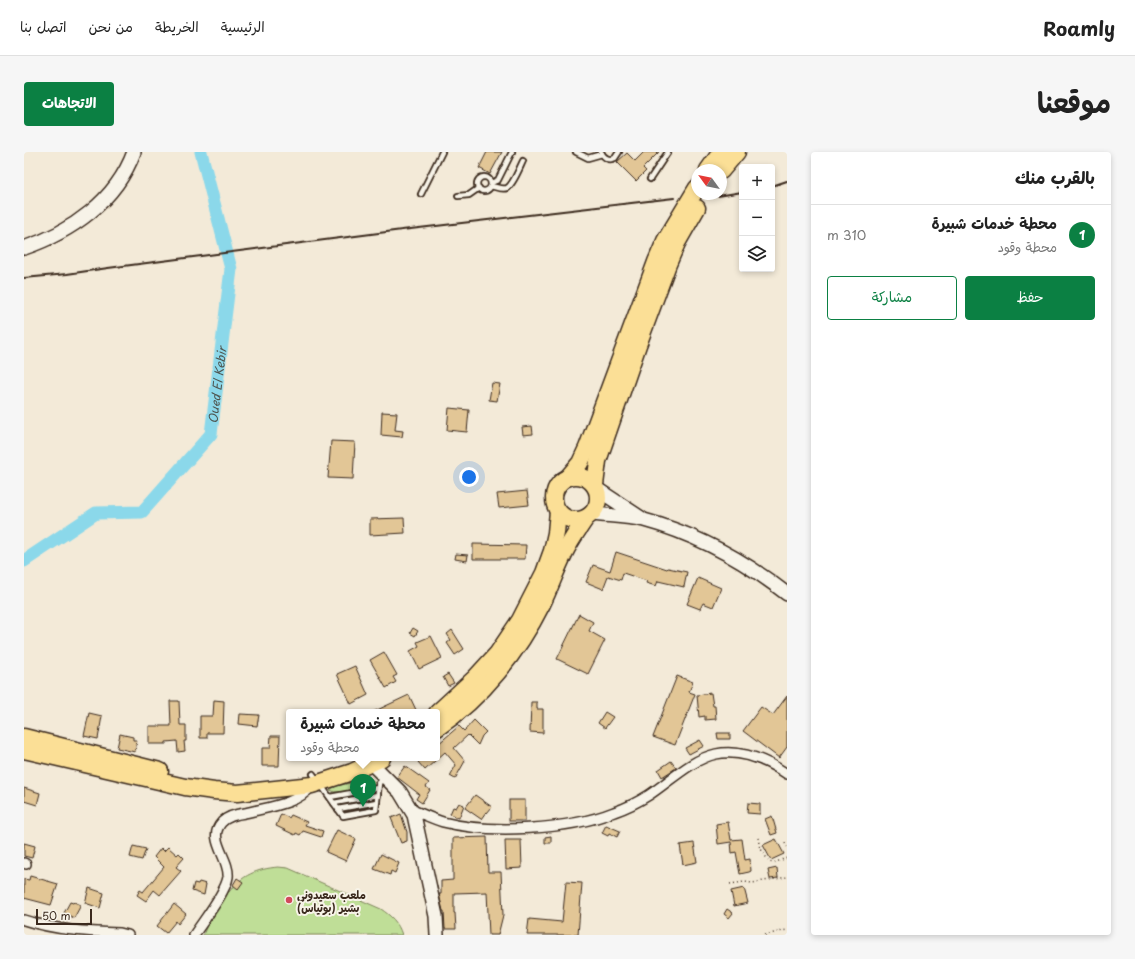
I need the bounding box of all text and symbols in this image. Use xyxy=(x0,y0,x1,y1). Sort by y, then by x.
text: Roamly xyxy=(1043,14,1115,42)
text: اتصل بنا xyxy=(20,16,66,37)
text: من نحن xyxy=(88,16,133,37)
text: الخريطة xyxy=(155,16,199,37)
text: الرئيسية xyxy=(221,16,265,37)
text: موقعنا xyxy=(1037,80,1111,123)
button: الاتجاهات xyxy=(24,82,114,126)
north arrow xyxy=(691,164,727,200)
map controls xyxy=(739,164,775,272)
button: + xyxy=(739,164,775,200)
text: بالقرب منك xyxy=(1015,164,1095,190)
button: − xyxy=(739,200,775,236)
text: محطة خدمات شبيرة xyxy=(932,211,1057,234)
text: 310 m xyxy=(827,225,866,244)
text: 1 xyxy=(1079,225,1085,244)
button: layers xyxy=(739,236,775,272)
text: محطة وقود xyxy=(998,237,1057,256)
button: مشاركة xyxy=(827,276,957,320)
button: حفظ xyxy=(965,276,1095,320)
water label: Oued El Kebir xyxy=(203,344,231,424)
your location xyxy=(459,467,479,487)
popup xyxy=(286,709,440,761)
text: محطة خدمات شبيرة xyxy=(300,711,426,734)
text: محطة وقود xyxy=(300,737,360,756)
pin: 1 xyxy=(350,774,376,807)
place label: ملعب سعيدوني بشير (بوتياس) xyxy=(297,886,366,916)
marker: ملعب سعيدوني بشير (بوتياس) xyxy=(284,895,294,905)
scale bar xyxy=(36,907,92,926)
text: 50 m xyxy=(42,907,71,924)

